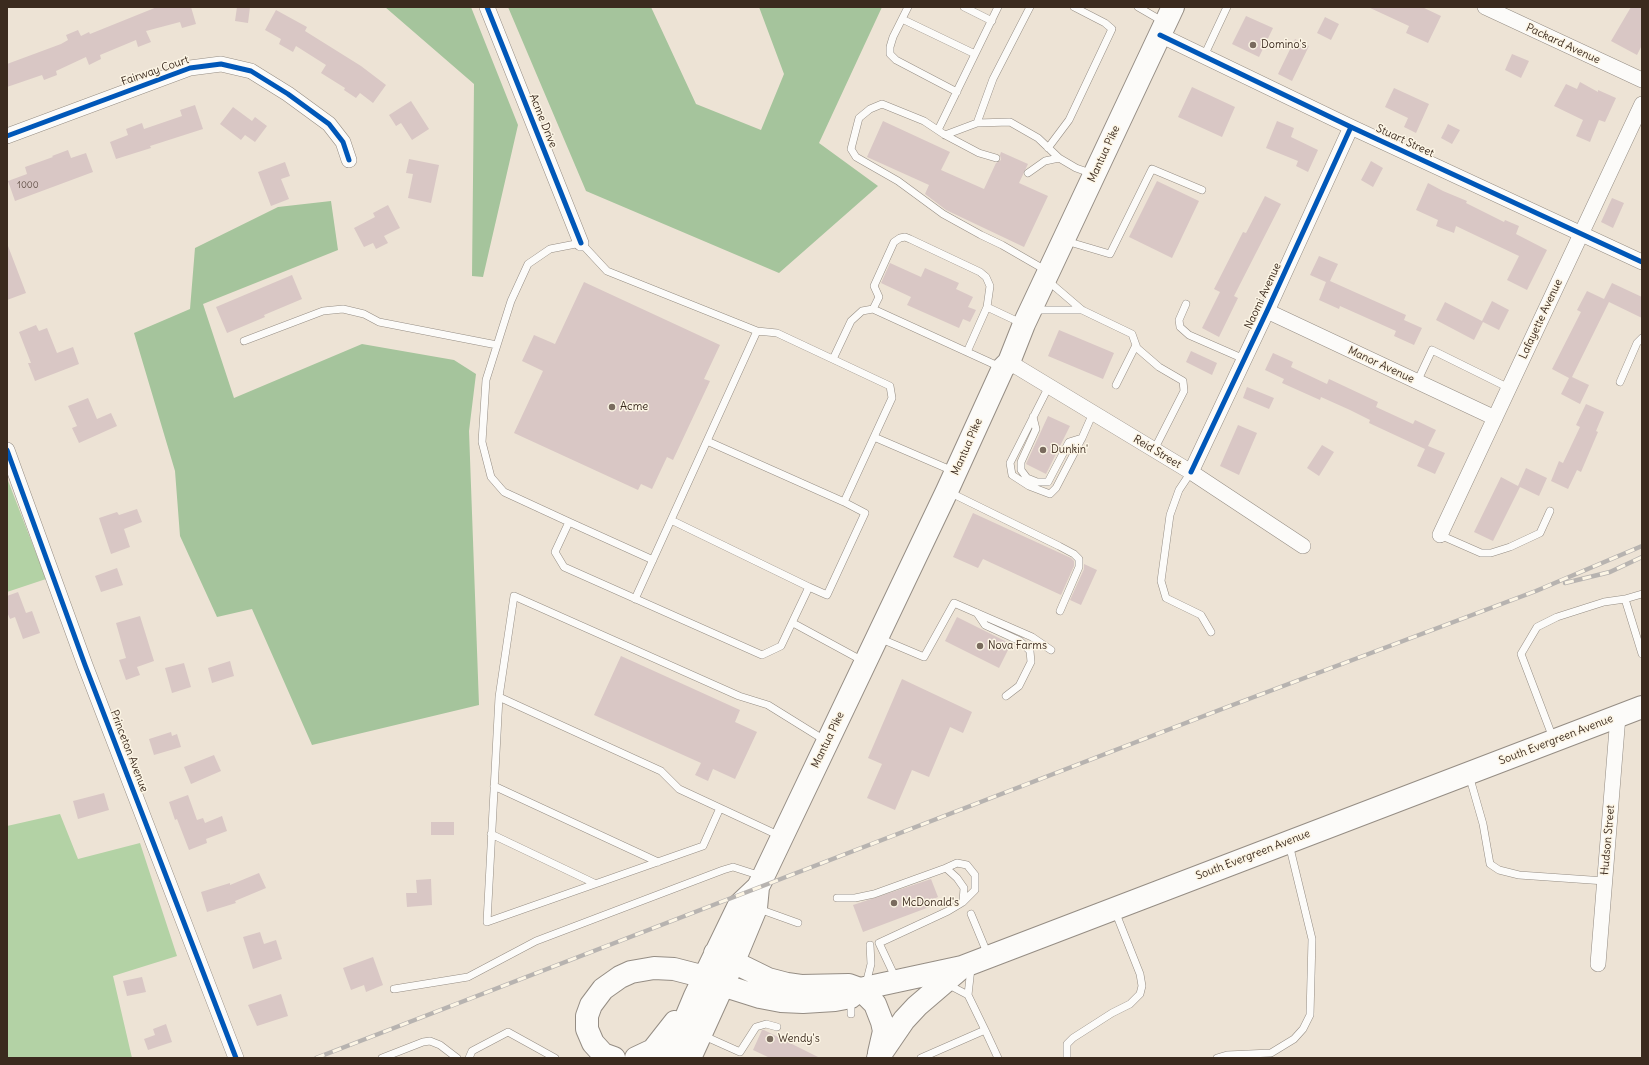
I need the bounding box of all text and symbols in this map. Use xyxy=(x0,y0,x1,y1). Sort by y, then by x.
street label: Packard Avenue xyxy=(1524,21,1602,67)
place label: Domino's xyxy=(1261,38,1307,52)
marker: Domino's xyxy=(1248,40,1258,50)
street label: Fairway Court xyxy=(119,53,191,89)
street label: Acme Drive xyxy=(526,92,560,150)
street label: Stuart Street xyxy=(1374,122,1436,160)
street label: Mantua Pike xyxy=(1085,124,1123,184)
house number: 1000 xyxy=(17,180,39,190)
street label: Naomi Avenue xyxy=(1242,261,1284,331)
street label: Lafayette Avenue xyxy=(1517,277,1565,361)
street label: Manor Avenue xyxy=(1346,344,1416,386)
place label: Acme xyxy=(620,400,648,414)
marker: Acme xyxy=(607,402,617,412)
street label: Mantua Pike xyxy=(949,416,985,478)
street label: Reid Street xyxy=(1131,433,1183,471)
place label: Dunkin' xyxy=(1051,443,1088,457)
marker: Dunkin' xyxy=(1038,445,1048,455)
place label: Nova Farms xyxy=(988,639,1047,653)
marker: Nova Farms xyxy=(975,641,985,651)
street label: Princeton Avenue xyxy=(107,708,151,794)
street label: Mantua Pike xyxy=(809,710,847,770)
street label: South Evergreen Avenue xyxy=(1497,712,1615,768)
street label: Hudson Street xyxy=(1598,804,1618,876)
street label: South Evergreen Avenue xyxy=(1194,827,1312,883)
place label: McDonald's xyxy=(902,896,959,910)
marker: McDonald's xyxy=(889,898,899,908)
place label: Wendy's xyxy=(778,1032,820,1046)
marker: Wendy's xyxy=(765,1034,775,1044)

